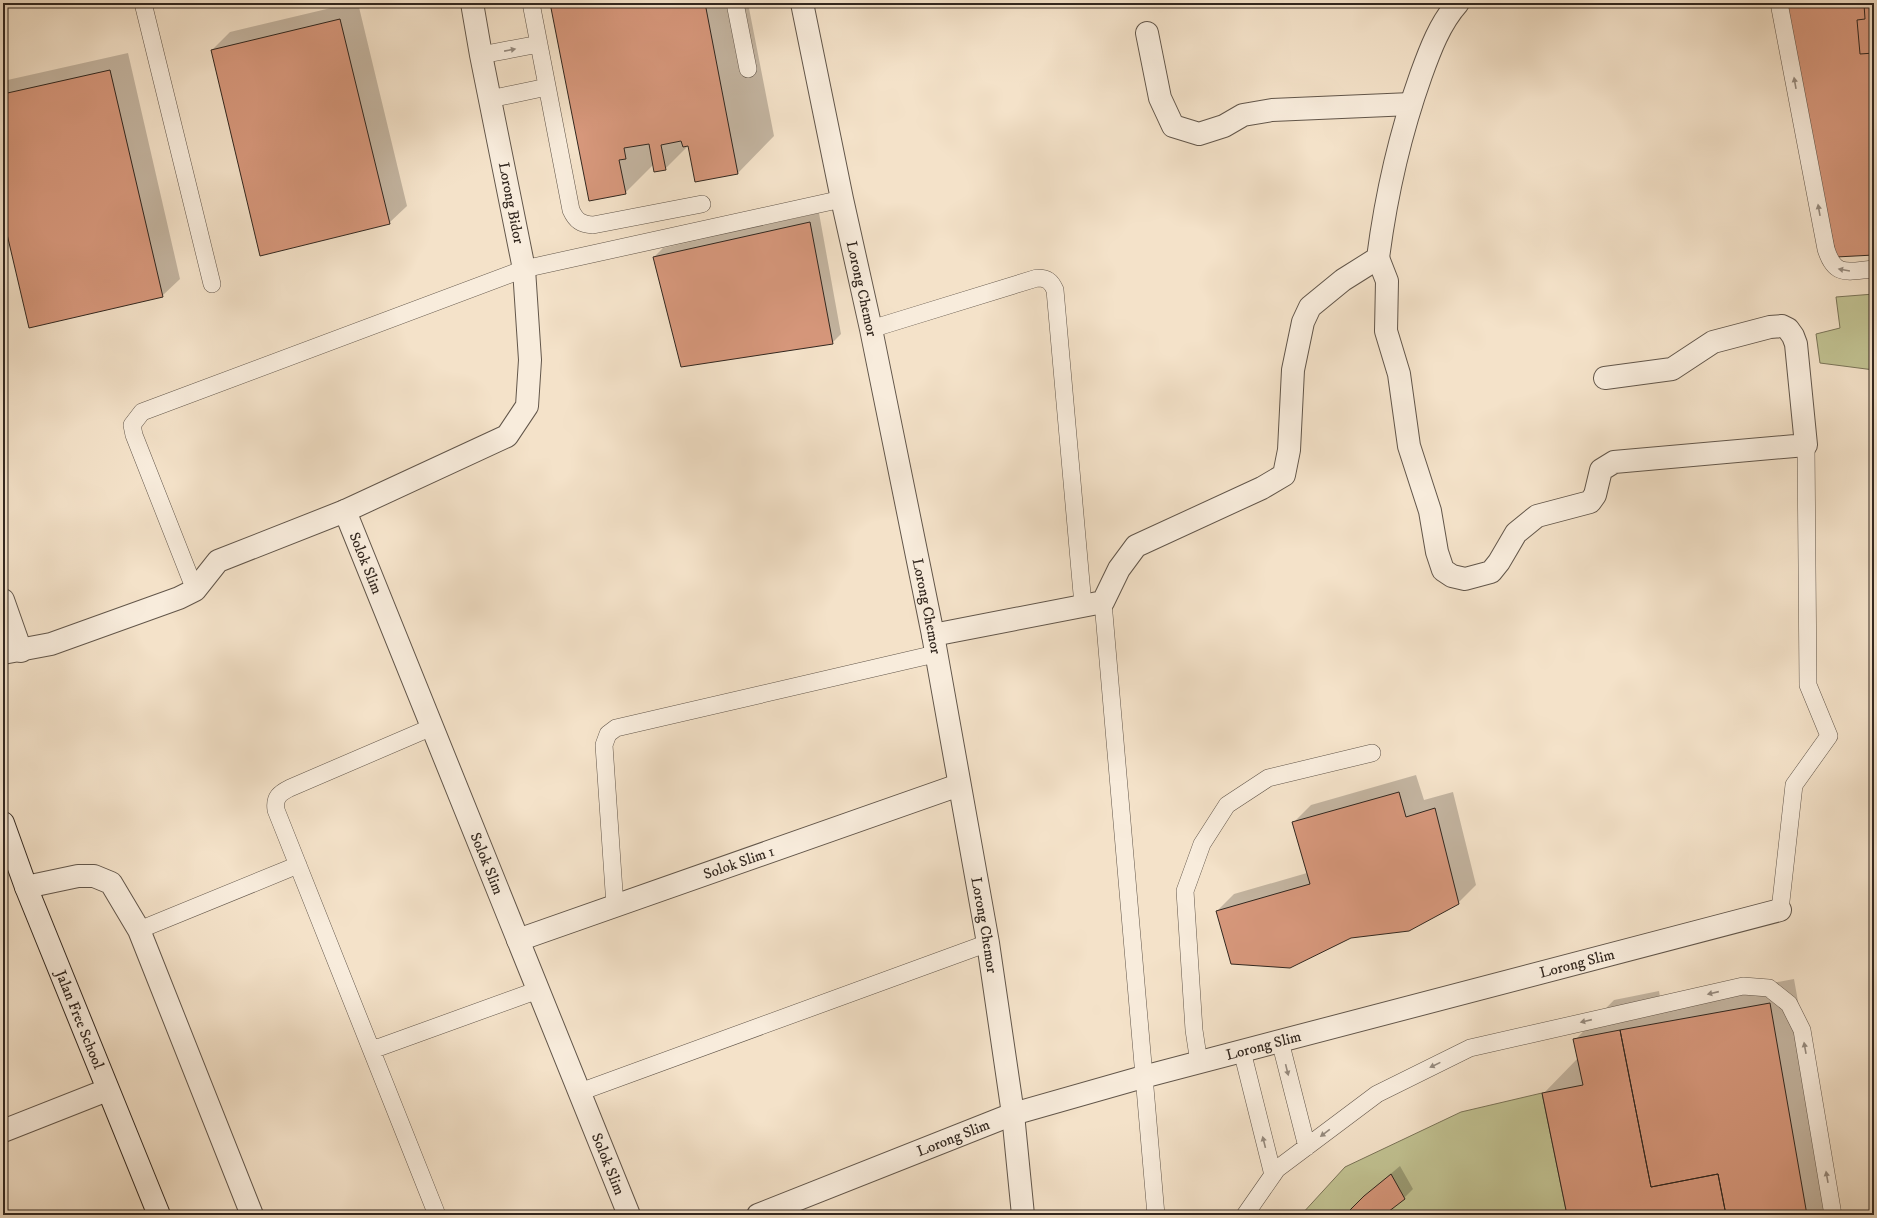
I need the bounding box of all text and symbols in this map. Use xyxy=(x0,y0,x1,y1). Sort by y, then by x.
one-way arrow xyxy=(504,46,516,52)
one-way arrow xyxy=(1792,77,1798,89)
street label: Lorong Bidor xyxy=(494,161,528,246)
one-way arrow xyxy=(1815,204,1821,217)
street label: Lorong Chemor xyxy=(842,239,882,339)
one-way arrow xyxy=(1837,267,1850,273)
street label: Solok Slim xyxy=(345,529,387,597)
street label: Lorong Chemor xyxy=(908,557,946,656)
street label: Solok Slim xyxy=(466,830,508,897)
street label: Solok Slim 1 xyxy=(701,841,777,884)
street label: Lorong Chemor xyxy=(967,875,1002,975)
street label: Lorong Slim xyxy=(1537,944,1616,982)
street label: Jalan Free School xyxy=(50,965,108,1072)
one-way arrow xyxy=(1707,990,1719,996)
one-way arrow xyxy=(1580,1019,1593,1025)
street label: Lorong Slim xyxy=(1224,1026,1303,1064)
one-way arrow xyxy=(1802,1042,1808,1054)
one-way arrow xyxy=(1429,1062,1440,1068)
one-way arrow xyxy=(1284,1064,1290,1076)
street label: Lorong Slim xyxy=(914,1115,992,1161)
one-way arrow xyxy=(1319,1129,1330,1138)
street label: Solok Slim xyxy=(587,1130,629,1198)
one-way arrow xyxy=(1261,1136,1267,1148)
one-way arrow xyxy=(1823,1170,1829,1183)

